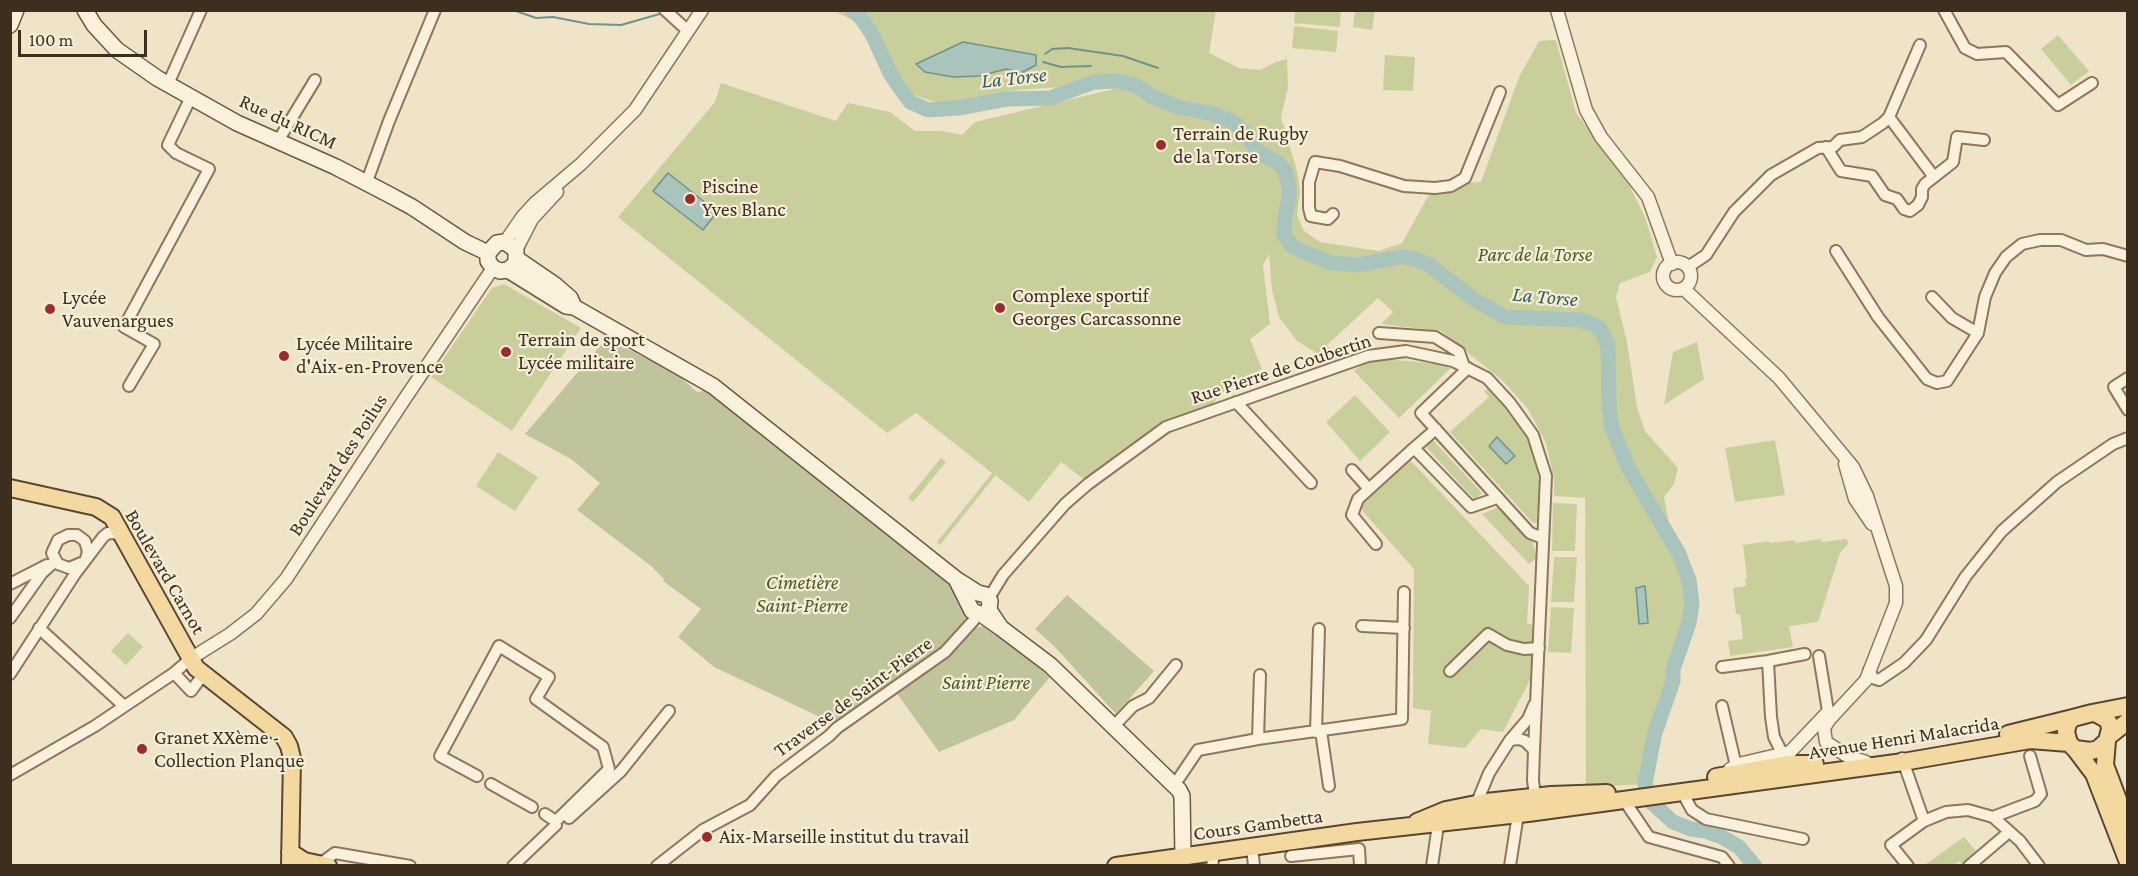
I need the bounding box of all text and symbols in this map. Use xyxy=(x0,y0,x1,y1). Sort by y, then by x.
scale bar xyxy=(21,18,150,56)
text: 100 m xyxy=(29,30,73,50)
water label: La Torse xyxy=(980,62,1048,94)
street label: Rue du RICM xyxy=(236,89,340,155)
place label: Terrain de Rugby de la Torse xyxy=(1173,122,1308,169)
marker: Terrain de Rugby de la Torse xyxy=(1154,138,1168,152)
place label: Piscine Yves Blanc xyxy=(702,175,786,222)
marker: Piscine Yves Blanc xyxy=(683,192,697,206)
park label: Parc de la Torse xyxy=(1478,243,1592,267)
water label: La Torse xyxy=(1511,282,1579,312)
place label: Complexe sportif Georges Carcassonne xyxy=(1012,284,1181,331)
place label: Lycée Vauvenargues xyxy=(62,286,174,333)
marker: Complexe sportif Georges Carcassonne xyxy=(993,301,1007,315)
marker: Lycée Vauvenargues xyxy=(43,302,57,316)
place label: Terrain de sport Lycée militaire xyxy=(518,328,645,375)
street label: Rue Pierre de Coubertin xyxy=(1188,328,1374,410)
place label: Lycée Militaire d'Aix-en-Provence xyxy=(296,332,443,379)
marker: Terrain de sport Lycée militaire xyxy=(499,345,513,359)
marker: Lycée Militaire d'Aix-en-Provence xyxy=(277,349,291,363)
street label: Boulevard des Poilus xyxy=(283,390,393,540)
street label: Boulevard Carnot xyxy=(120,505,210,639)
park label: Cimetière Saint-Pierre xyxy=(756,571,848,618)
street label: Traverse de Saint-Pierre xyxy=(769,631,937,763)
park label: Saint Pierre xyxy=(942,671,1030,695)
street label: Avenue Henri Malacrida xyxy=(1807,711,2001,765)
place label: Granet XXème - Collection Planque xyxy=(154,726,304,773)
marker: Granet XXème - Collection Planque xyxy=(135,742,149,756)
street label: Cours Gambetta xyxy=(1192,804,1324,846)
place label: Aix-Marseille institut du travail xyxy=(719,825,969,849)
marker: Aix-Marseille institut du travail xyxy=(700,830,714,844)

